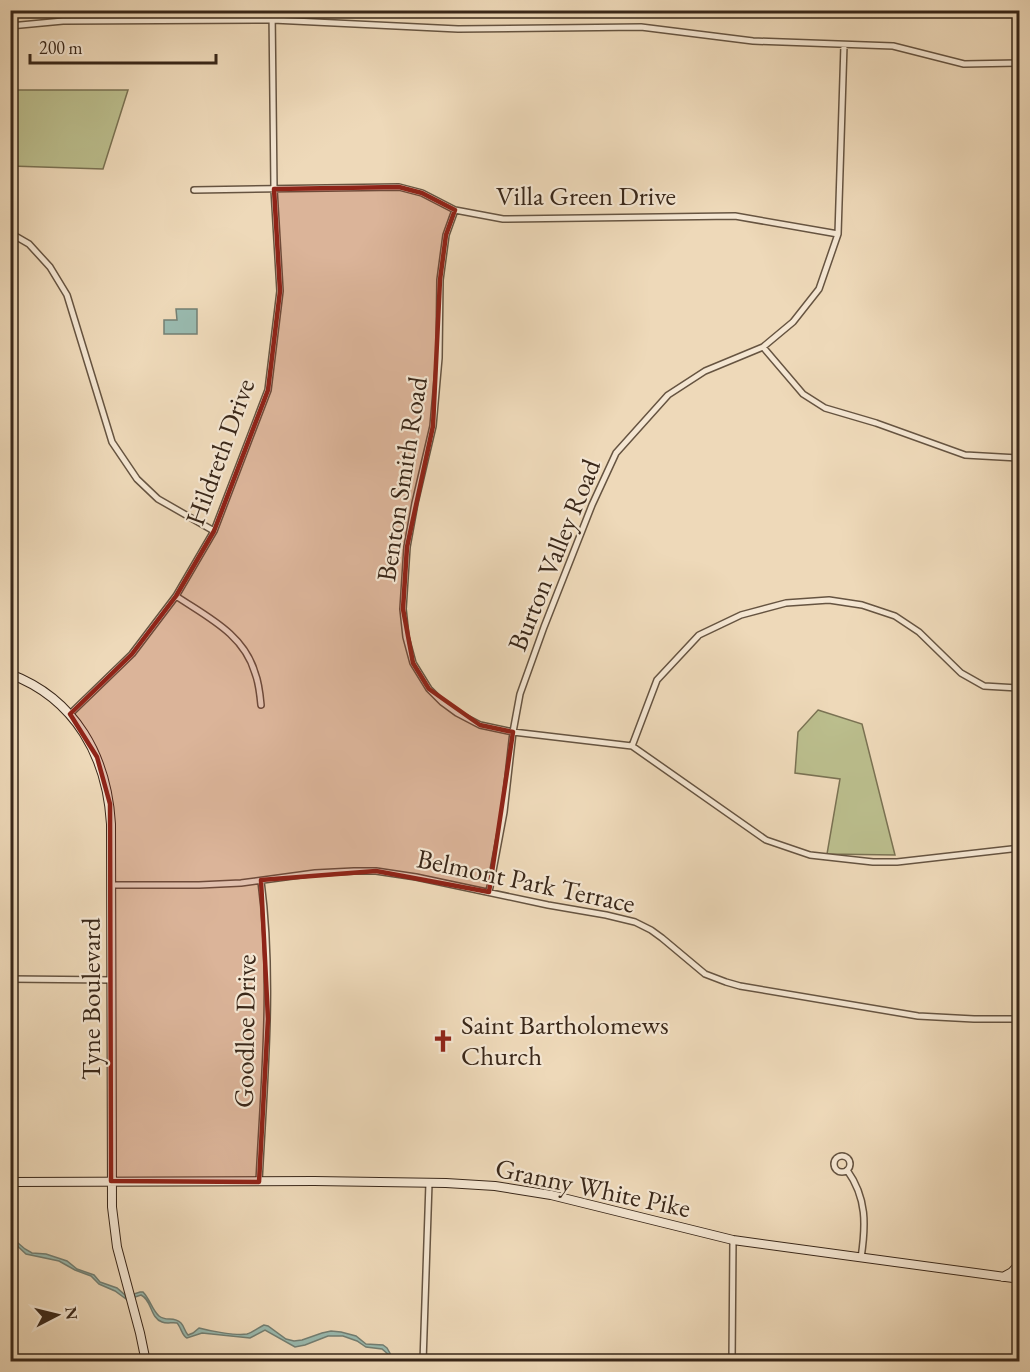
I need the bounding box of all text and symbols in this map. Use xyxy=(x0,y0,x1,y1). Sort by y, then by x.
scale bar xyxy=(30,27,216,65)
text: 200 m xyxy=(39,36,83,59)
street label: Villa Green Drive xyxy=(496,178,676,213)
street label: Hildreth Drive xyxy=(177,374,262,530)
street label: Benton Smith Road xyxy=(368,374,435,584)
street label: Burton Valley Road xyxy=(499,453,608,656)
street label: Belmont Park Terrace xyxy=(414,840,638,921)
street label: Tyne Boulevard xyxy=(73,917,108,1080)
street label: Goodloe Drive xyxy=(226,954,263,1108)
place label: Saint Bartholomews Church xyxy=(461,1007,669,1073)
church icon: Saint Bartholomews Church xyxy=(430,1028,456,1054)
street label: Granny White Pike xyxy=(492,1150,694,1225)
north arrow xyxy=(27,1285,87,1345)
text: N xyxy=(60,1306,83,1321)

